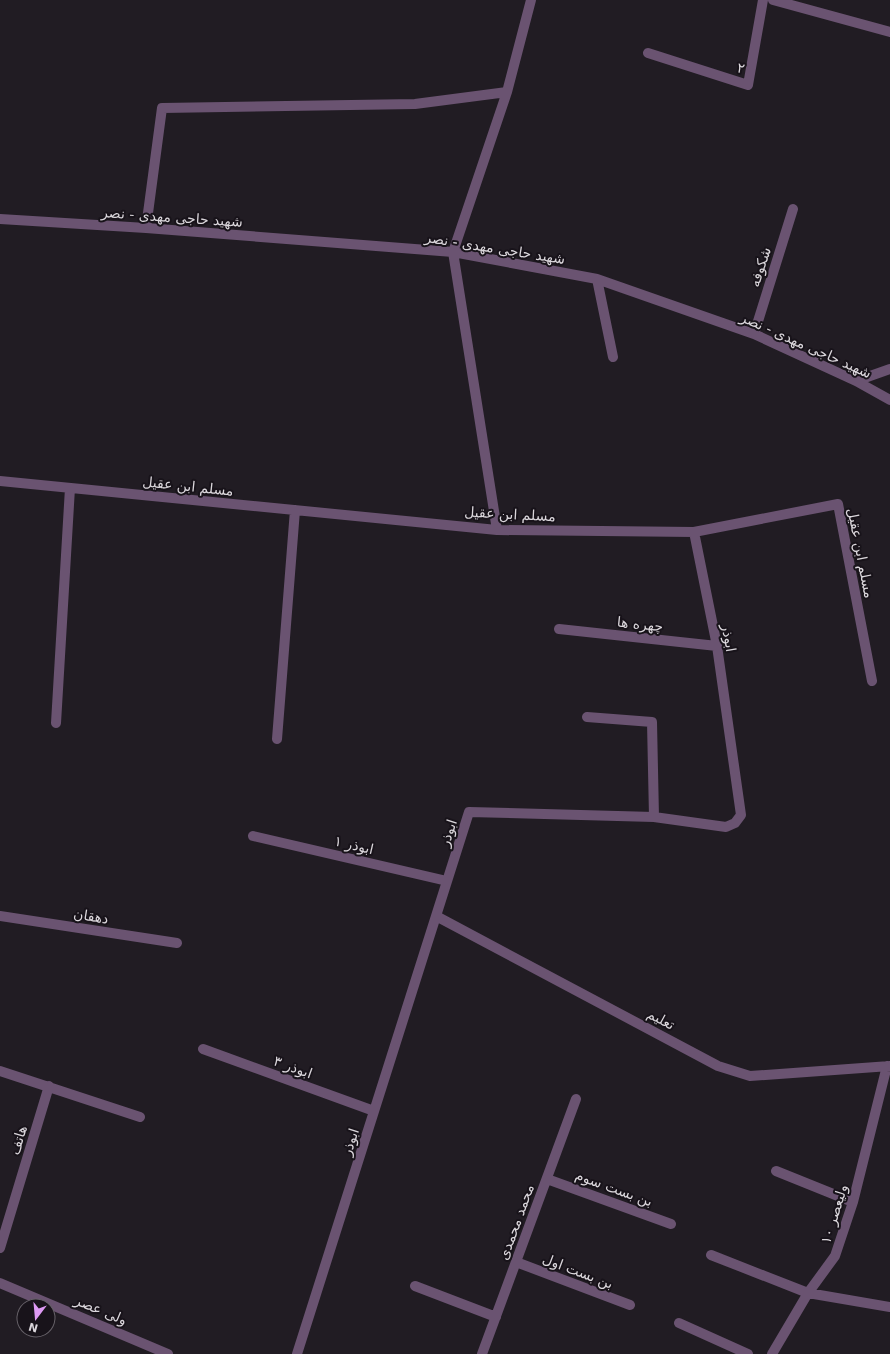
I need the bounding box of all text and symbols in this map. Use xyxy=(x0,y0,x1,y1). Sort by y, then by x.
street label: ۲ xyxy=(736,59,746,77)
street label: شهید حاجی مهدی - نصر xyxy=(100,204,243,231)
street label: شهید حاجی مهدی - نصر xyxy=(423,229,566,268)
street label: شکوفه xyxy=(746,245,775,289)
street label: شهید حاجی مهدی - نصر xyxy=(737,308,874,382)
street label: مسلم ابن عقیل xyxy=(142,473,234,500)
street label: مسلم ابن عقیل xyxy=(464,504,556,525)
street label: مسلم ابن عقیل xyxy=(843,507,878,600)
street label: چهره ها xyxy=(616,614,664,635)
street label: ابوذر xyxy=(718,622,739,653)
street label: ابوذر xyxy=(436,817,461,850)
street label: ابوذر ۱ xyxy=(332,833,375,858)
street label: دهقان xyxy=(72,905,110,927)
street label: تعلیم xyxy=(644,1005,678,1034)
street label: ابوذر ۳ xyxy=(271,1053,315,1082)
street label: هاتف xyxy=(6,1123,30,1157)
street label: ابوذر xyxy=(338,1126,363,1159)
street label: بن بست سوم xyxy=(573,1167,655,1210)
street label: محمد محمدی xyxy=(495,1182,537,1262)
street label: ۱۰ ولیعصر xyxy=(817,1182,852,1246)
street label: بن بست اول xyxy=(540,1250,616,1293)
street label: ولی عصر xyxy=(71,1291,130,1329)
north arrow xyxy=(16,1298,56,1338)
text: N xyxy=(27,1320,40,1335)

